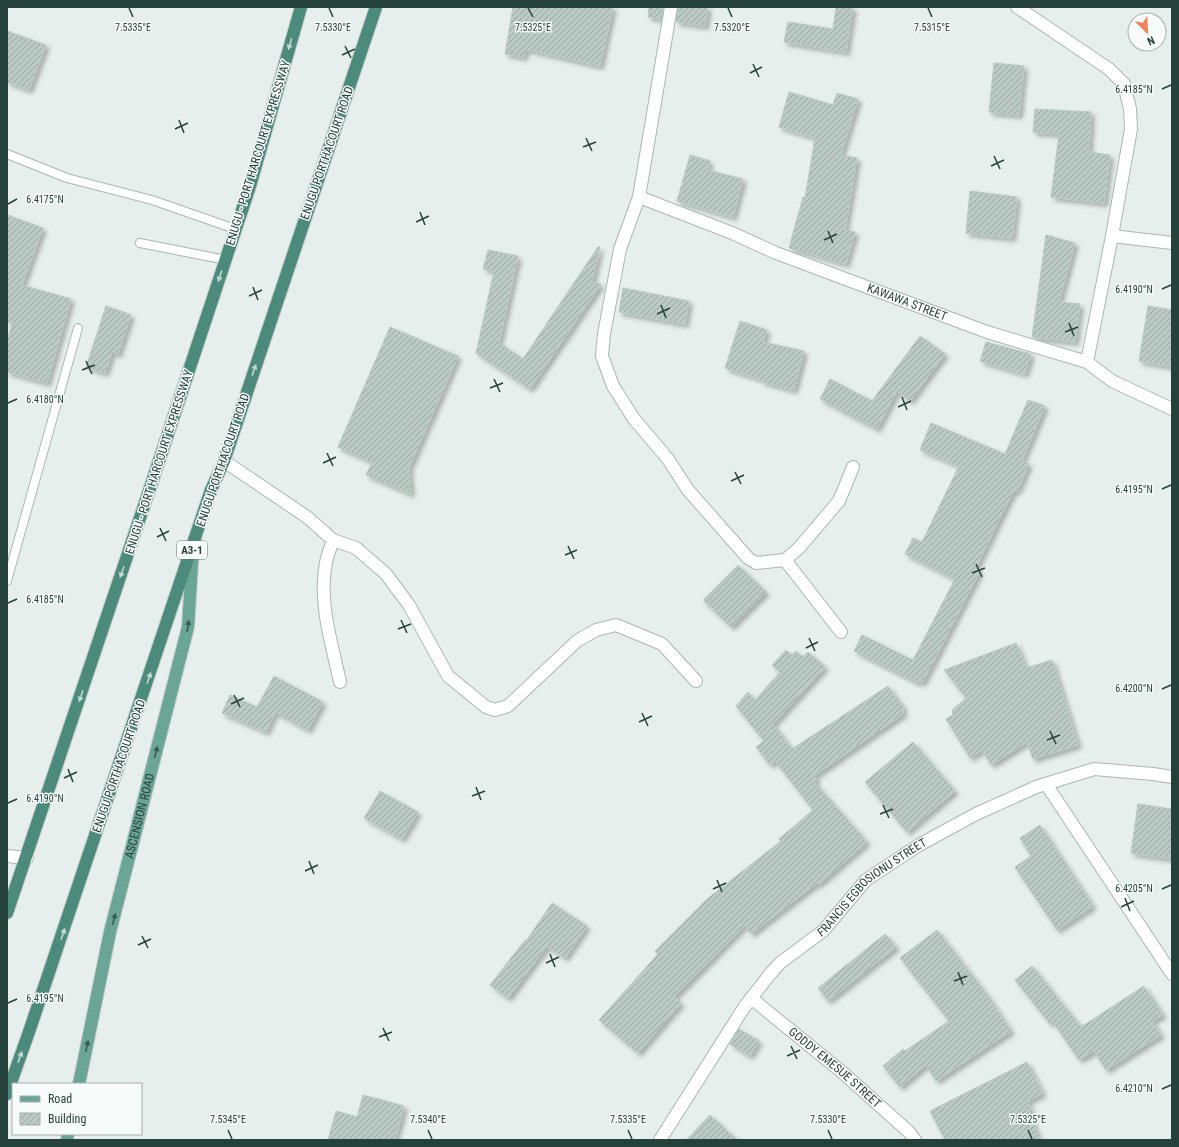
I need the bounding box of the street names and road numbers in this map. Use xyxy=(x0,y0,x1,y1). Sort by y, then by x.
street label: ENUGU - PORT HARCOURT EXPRESSWAY xyxy=(223,58,293,247)
street label: ENUGU PORTHACOURT ROAD xyxy=(298,84,356,221)
street label: KAWAWA STREET xyxy=(865,281,949,323)
street label: ENUGU - PORT HARCOURT EXPRESSWAY xyxy=(123,367,196,556)
street label: ENUGU PORTHACOURT ROAD xyxy=(194,391,252,528)
road number: A3-1 xyxy=(177,541,207,559)
street label: ENUGU PORTHACOURT ROAD xyxy=(90,697,148,834)
street label: ASCENSION ROAD xyxy=(122,772,157,860)
street label: FRANCIS EGBOSIONU STREET xyxy=(815,835,929,940)
street label: GODDY EMESUE STREET xyxy=(786,1025,884,1111)

